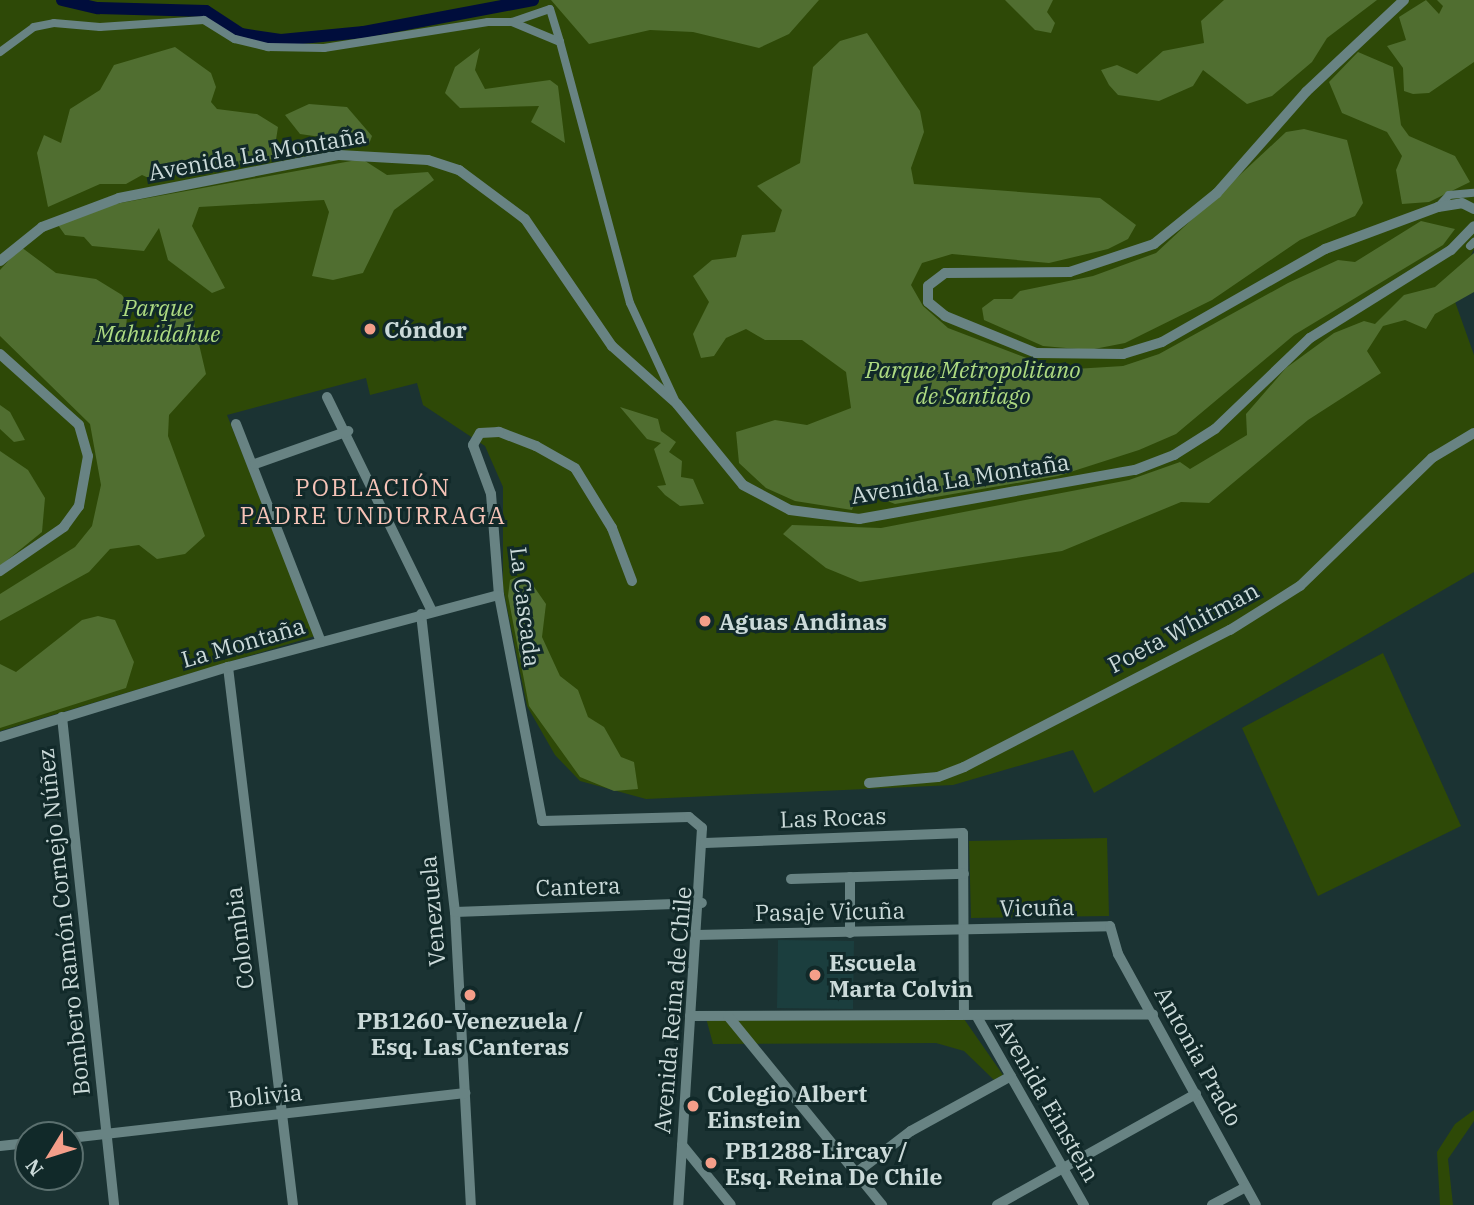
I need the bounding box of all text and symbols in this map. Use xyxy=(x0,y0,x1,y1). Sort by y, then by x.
street label: Avenida La Montaña xyxy=(146,120,368,186)
park label: Parque Mahuidahue xyxy=(96,293,220,347)
place label: Cóndor xyxy=(384,315,467,343)
marker: Cóndor xyxy=(362,321,378,337)
park label: Parque Metropolitano de Santiago xyxy=(865,355,1081,409)
street label: Avenida La Montaña xyxy=(849,447,1071,509)
district label: POBLACIÓN PADRE UNDURRAGA xyxy=(241,474,505,530)
street label: La Cascada xyxy=(505,545,547,669)
street label: Poeta Whitman xyxy=(1103,576,1263,678)
place label: Aguas Andinas xyxy=(719,607,887,635)
street label: La Montaña xyxy=(178,611,308,673)
marker: Aguas Andinas xyxy=(697,613,713,629)
street label: Bombero Ramón Cornejo Núñez xyxy=(31,747,95,1097)
street label: Las Rocas xyxy=(779,801,887,833)
street label: Venezuela xyxy=(413,855,451,967)
street label: Cantera xyxy=(535,871,621,901)
street label: Colombia xyxy=(219,885,259,991)
street label: Avenida Reina de Chile xyxy=(647,885,697,1135)
street label: Vicuña xyxy=(999,893,1075,921)
street label: Pasaje Vicuña xyxy=(755,896,905,926)
place label: Escuela Marta Colvin xyxy=(829,948,973,1002)
marker: Escuela Marta Colvin xyxy=(807,967,823,983)
street label: Antonia Prado xyxy=(1149,981,1249,1131)
marker: PB1260-Venezuela / Esq. Las Canteras xyxy=(462,987,478,1003)
place label: PB1260-Venezuela / Esq. Las Canteras xyxy=(357,1006,583,1060)
street label: Avenida Einstein xyxy=(990,1014,1106,1186)
street label: Bolivia xyxy=(226,1077,304,1113)
place label: Colegio Albert Einstein xyxy=(707,1079,867,1133)
marker: Colegio Albert Einstein xyxy=(685,1098,701,1114)
north arrow xyxy=(14,1121,84,1191)
place label: PB1288-Lircay / Esq. Reina De Chile xyxy=(725,1136,943,1190)
text: N xyxy=(20,1154,48,1181)
marker: PB1288-Lircay / Esq. Reina De Chile xyxy=(703,1155,719,1171)

